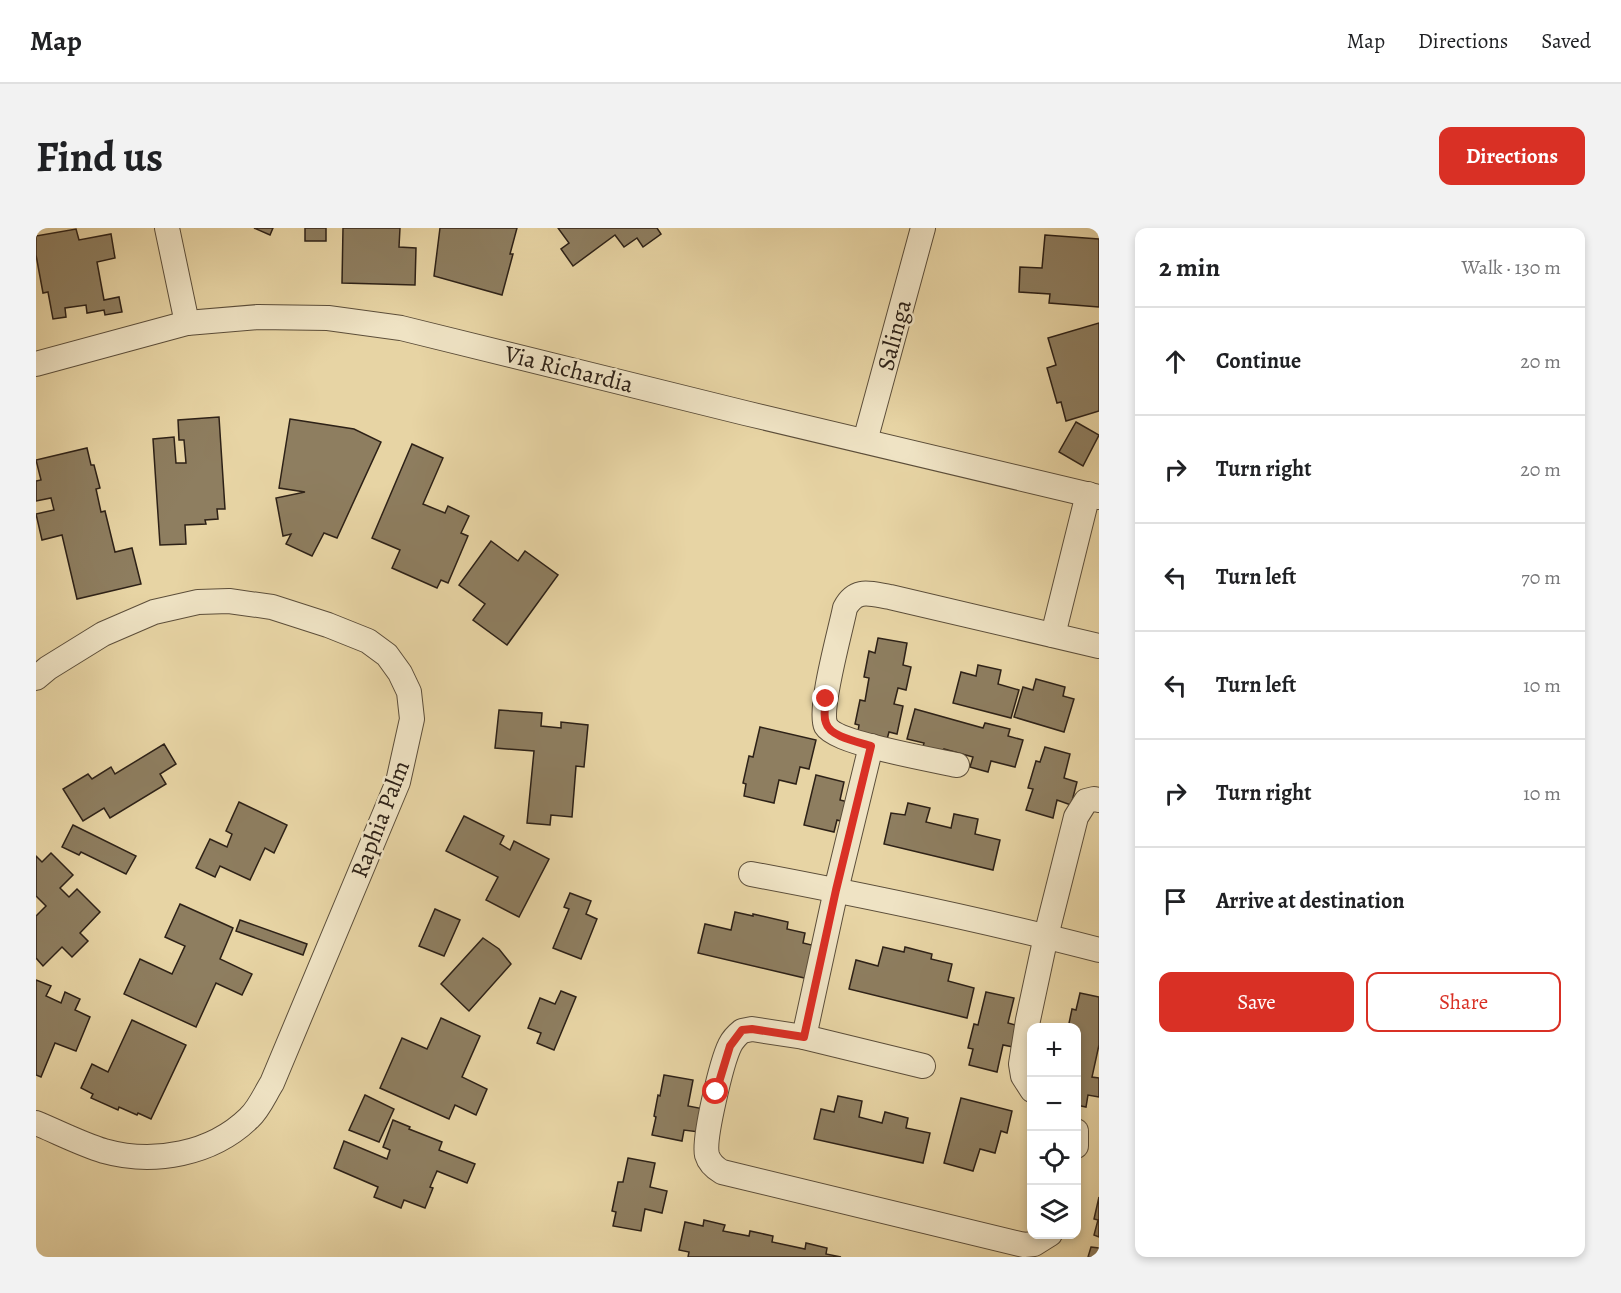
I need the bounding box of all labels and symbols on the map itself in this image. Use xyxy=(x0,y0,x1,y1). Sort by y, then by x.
street label: Salinga xyxy=(869,295,919,374)
street label: Via Richardia xyxy=(500,337,637,401)
route end xyxy=(812,685,838,711)
street label: Raphia Palm xyxy=(343,756,417,882)
route start xyxy=(702,1078,728,1104)

